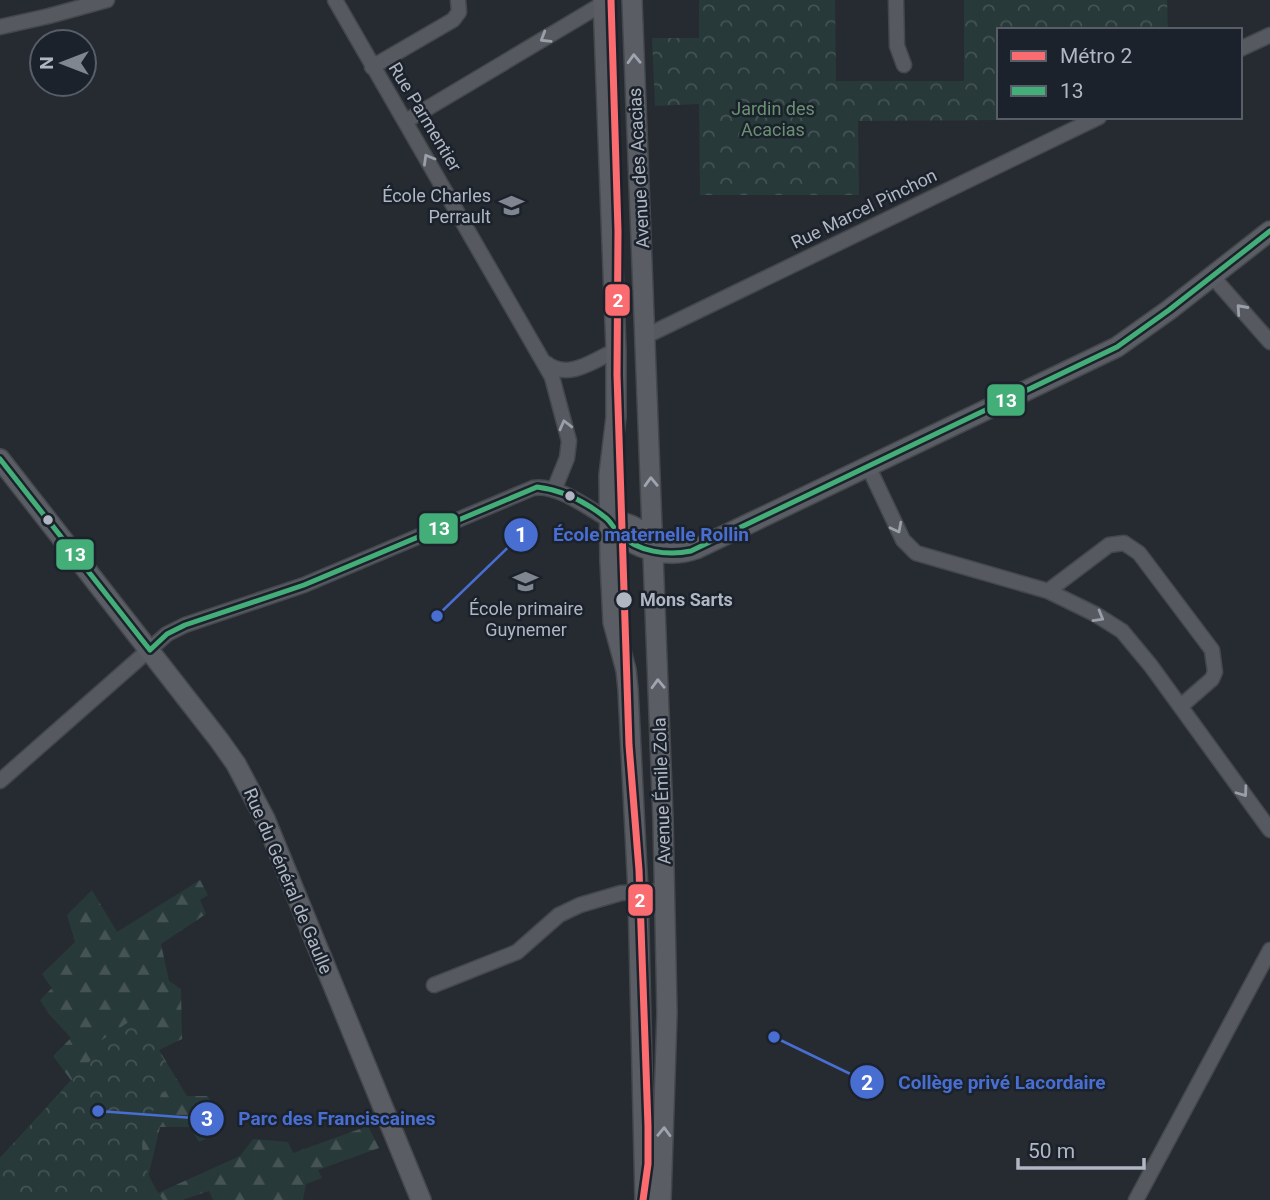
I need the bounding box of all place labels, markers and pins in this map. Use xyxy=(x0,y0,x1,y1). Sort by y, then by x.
place label: École Charles Perrault xyxy=(382,185,491,227)
school or university icon: École Charles Perrault xyxy=(497,192,525,220)
unlabelled marker xyxy=(563,489,577,503)
unlabelled marker xyxy=(41,513,55,527)
callout: École maternelle Rollin xyxy=(504,515,763,555)
school or university icon: École primaire Guynemer xyxy=(512,568,540,596)
place label: Mons Sarts xyxy=(640,589,733,610)
marker: Mons Sarts xyxy=(614,590,634,610)
place label: École primaire Guynemer xyxy=(469,598,583,640)
callout: Collège privé Lacordaire xyxy=(849,1062,1119,1102)
callout: Parc des Franciscaines xyxy=(189,1099,449,1139)

